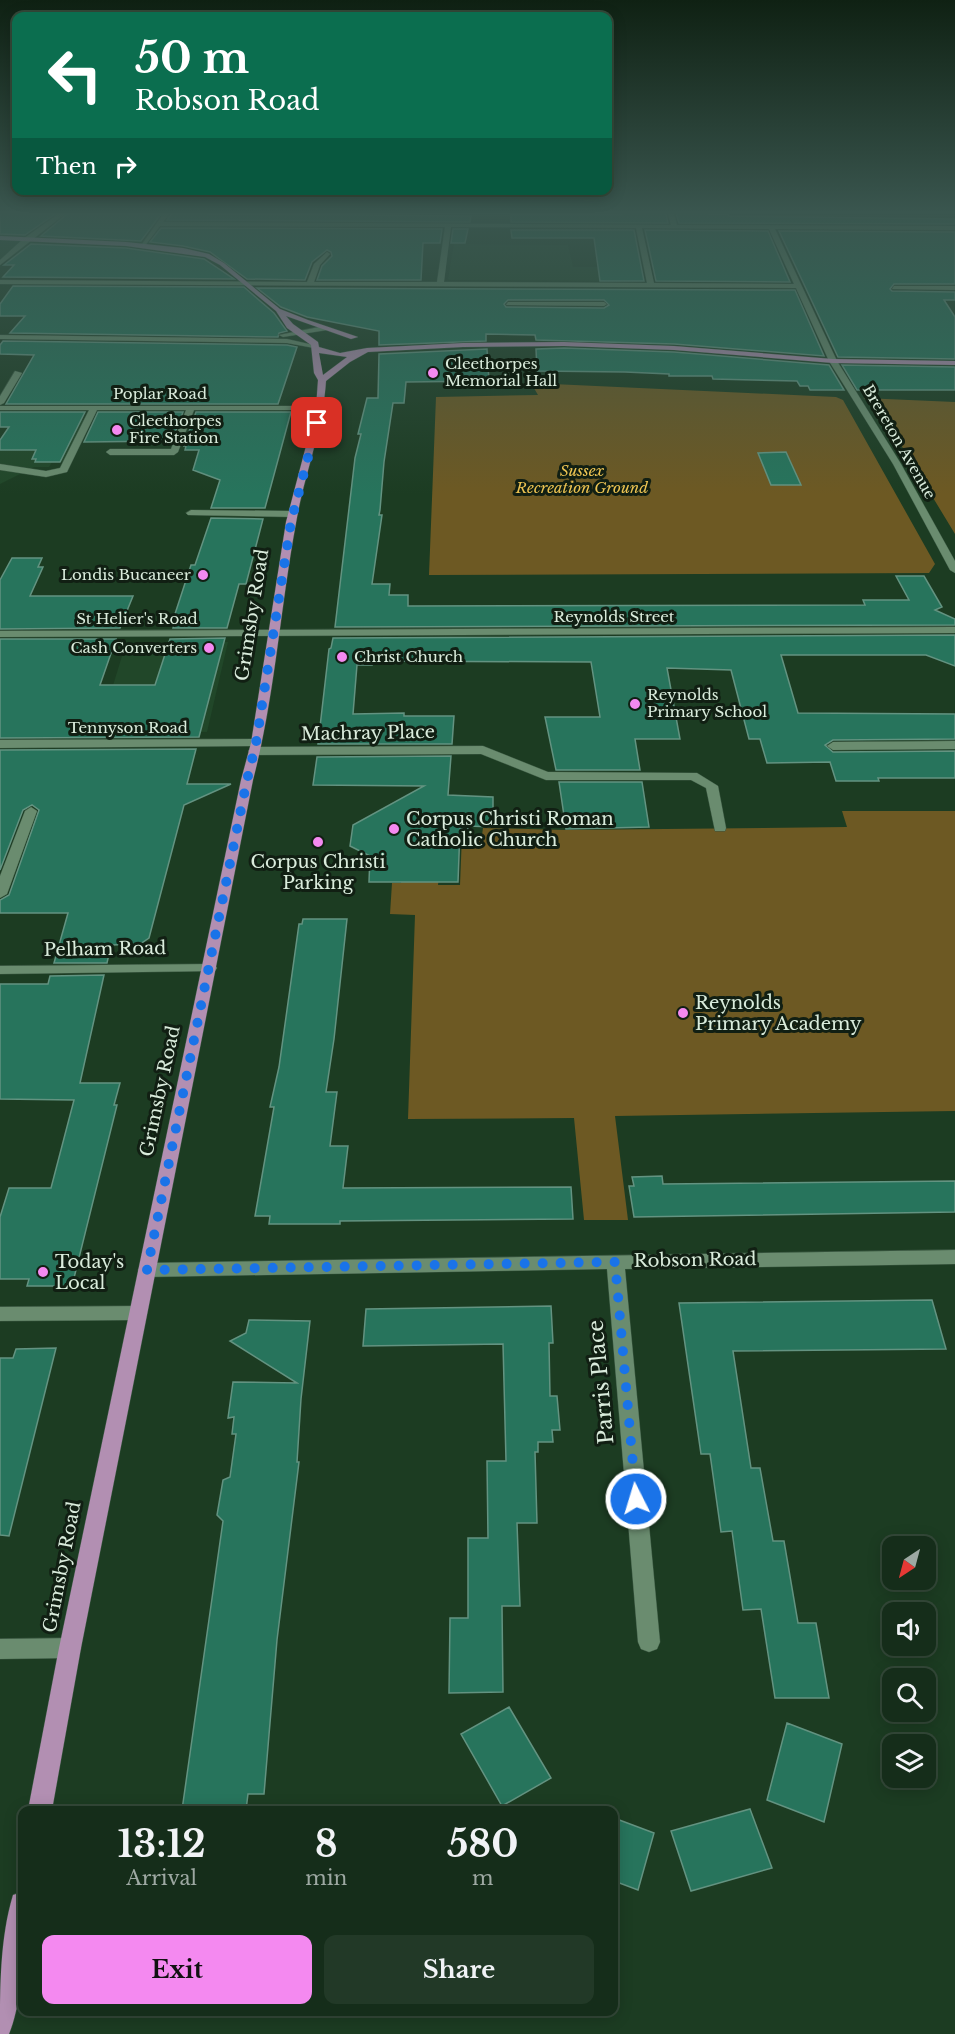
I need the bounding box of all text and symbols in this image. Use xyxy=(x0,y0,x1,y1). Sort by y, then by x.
text: 50 m xyxy=(135,32,249,84)
icon: left xyxy=(36,36,114,114)
text: Robson Road xyxy=(135,84,319,117)
icon: right xyxy=(109,150,142,183)
text: Then xyxy=(36,153,97,180)
place label: Cleethorpes Memorial Hall xyxy=(445,354,557,390)
marker: Cleethorpes Memorial Hall xyxy=(426,366,440,380)
street label: Brereton Avenue xyxy=(859,381,940,503)
street label: Poplar Road xyxy=(113,384,207,403)
pin xyxy=(291,397,342,448)
icon: arrive xyxy=(300,406,333,439)
place label: Cleethorpes Fire Station xyxy=(129,411,222,447)
marker: Cleethorpes Fire Station xyxy=(110,423,124,437)
park label: Sussex Recreation Ground xyxy=(515,461,648,497)
street label: Grimsby Road xyxy=(231,547,273,683)
place label: Londis Bucaneer xyxy=(61,565,192,584)
marker: Londis Bucaneer xyxy=(196,568,210,582)
street label: Reynolds Street xyxy=(553,607,675,626)
street label: St Helier's Road xyxy=(76,609,198,628)
place label: Cash Converters xyxy=(71,638,197,657)
marker: Cash Converters xyxy=(202,641,216,655)
place label: Christ Church xyxy=(354,647,463,666)
marker: Christ Church xyxy=(335,650,349,664)
place label: Reynolds Primary School xyxy=(647,685,767,721)
marker: Reynolds Primary School xyxy=(628,697,642,711)
street label: Tennyson Road xyxy=(68,718,188,737)
street label: Machray Place xyxy=(301,721,435,745)
place label: Corpus Christi Roman Catholic Church xyxy=(406,808,614,851)
marker: Corpus Christi Roman Catholic Church xyxy=(387,822,401,836)
marker: Corpus Christi Parking xyxy=(311,835,325,849)
place label: Corpus Christi Parking xyxy=(250,851,386,894)
street label: Pelham Road xyxy=(43,937,167,961)
place label: Reynolds Primary Academy xyxy=(695,992,862,1035)
marker: Reynolds Primary Academy xyxy=(676,1006,690,1020)
street label: Grimsby Road xyxy=(135,1023,185,1159)
street label: Robson Road xyxy=(633,1248,757,1272)
place label: Today's Local xyxy=(55,1251,124,1294)
marker: Today's Local xyxy=(36,1265,50,1279)
street label: Parris Place xyxy=(583,1319,619,1445)
position arrow xyxy=(604,1467,668,1531)
street label: Grimsby Road xyxy=(38,1499,86,1635)
north arrow xyxy=(882,1536,936,1590)
map controls xyxy=(882,1536,936,1788)
button: sound xyxy=(882,1602,936,1656)
button: search xyxy=(882,1668,936,1722)
button: layers xyxy=(882,1734,936,1788)
text: 13:12 xyxy=(118,1822,206,1867)
text: 8 xyxy=(315,1822,338,1867)
text: 580 xyxy=(447,1822,518,1867)
text: Arrival xyxy=(126,1866,197,1890)
text: min xyxy=(305,1866,347,1890)
text: m xyxy=(472,1866,493,1890)
button: Exit xyxy=(42,1935,312,2004)
button: Share xyxy=(324,1935,594,2004)

